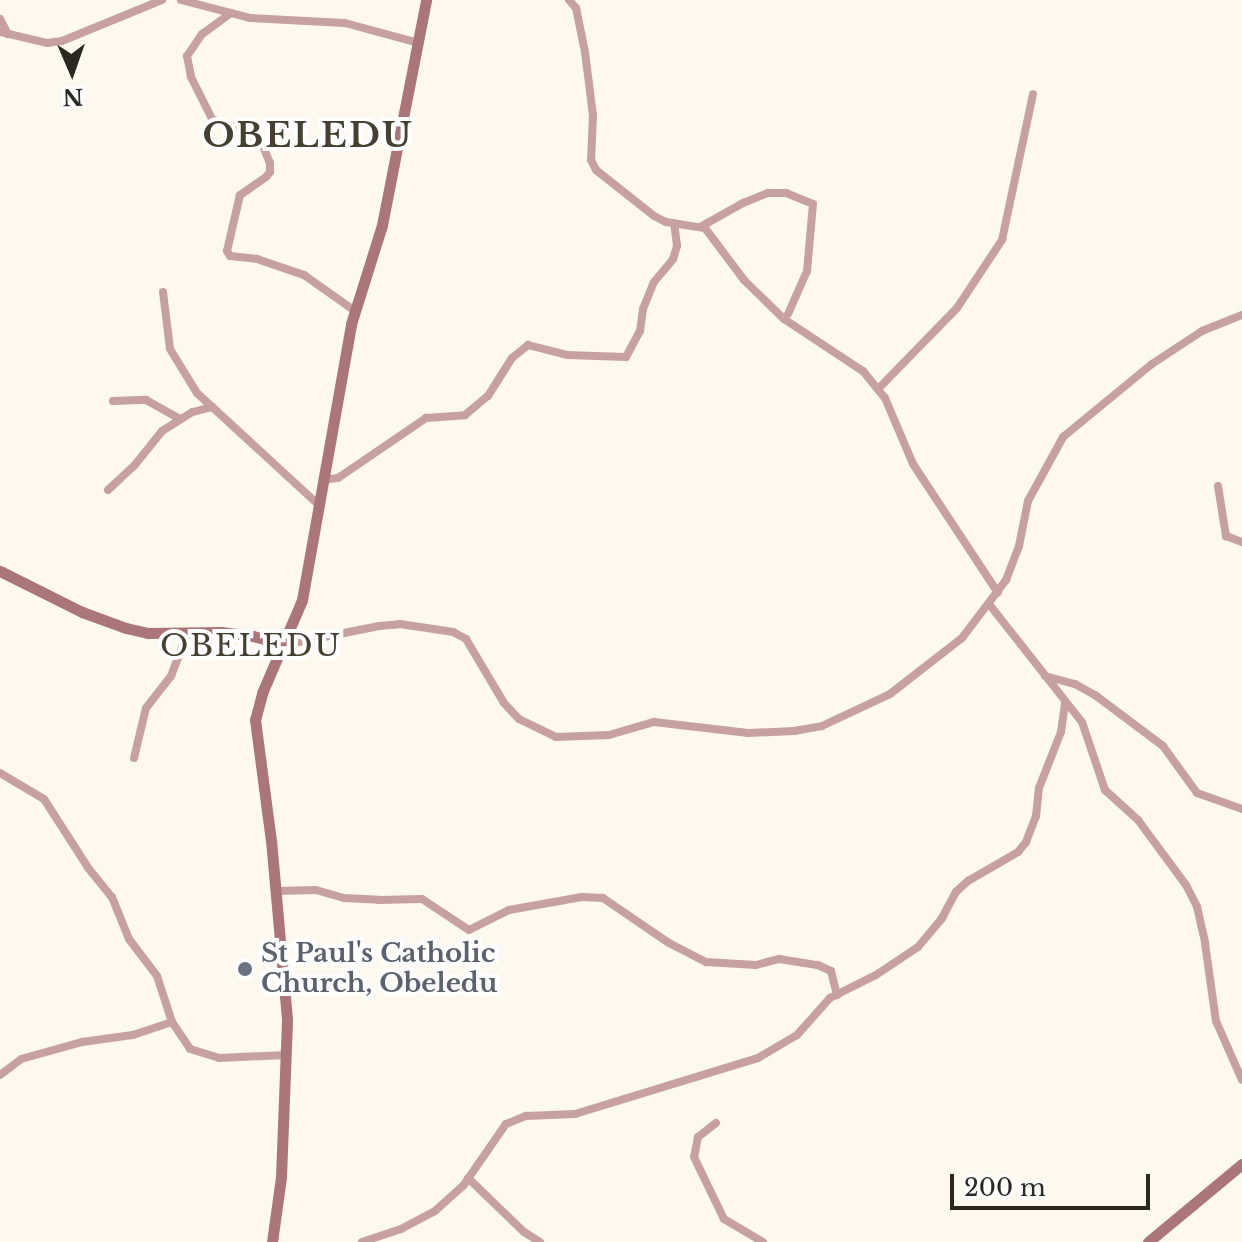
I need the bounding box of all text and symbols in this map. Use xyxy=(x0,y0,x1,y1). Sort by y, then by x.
north arrow xyxy=(32,32,112,112)
text: N xyxy=(62,83,84,110)
district label: OBELEDU xyxy=(202,116,414,156)
district label: OBELEDU xyxy=(160,628,342,664)
place label: St Paul's Catholic Church, Obeledu xyxy=(261,938,497,1000)
marker: St Paul's Catholic Church, Obeledu xyxy=(236,960,254,978)
scale bar xyxy=(954,1158,1154,1208)
text: 200 m xyxy=(964,1173,1046,1202)

